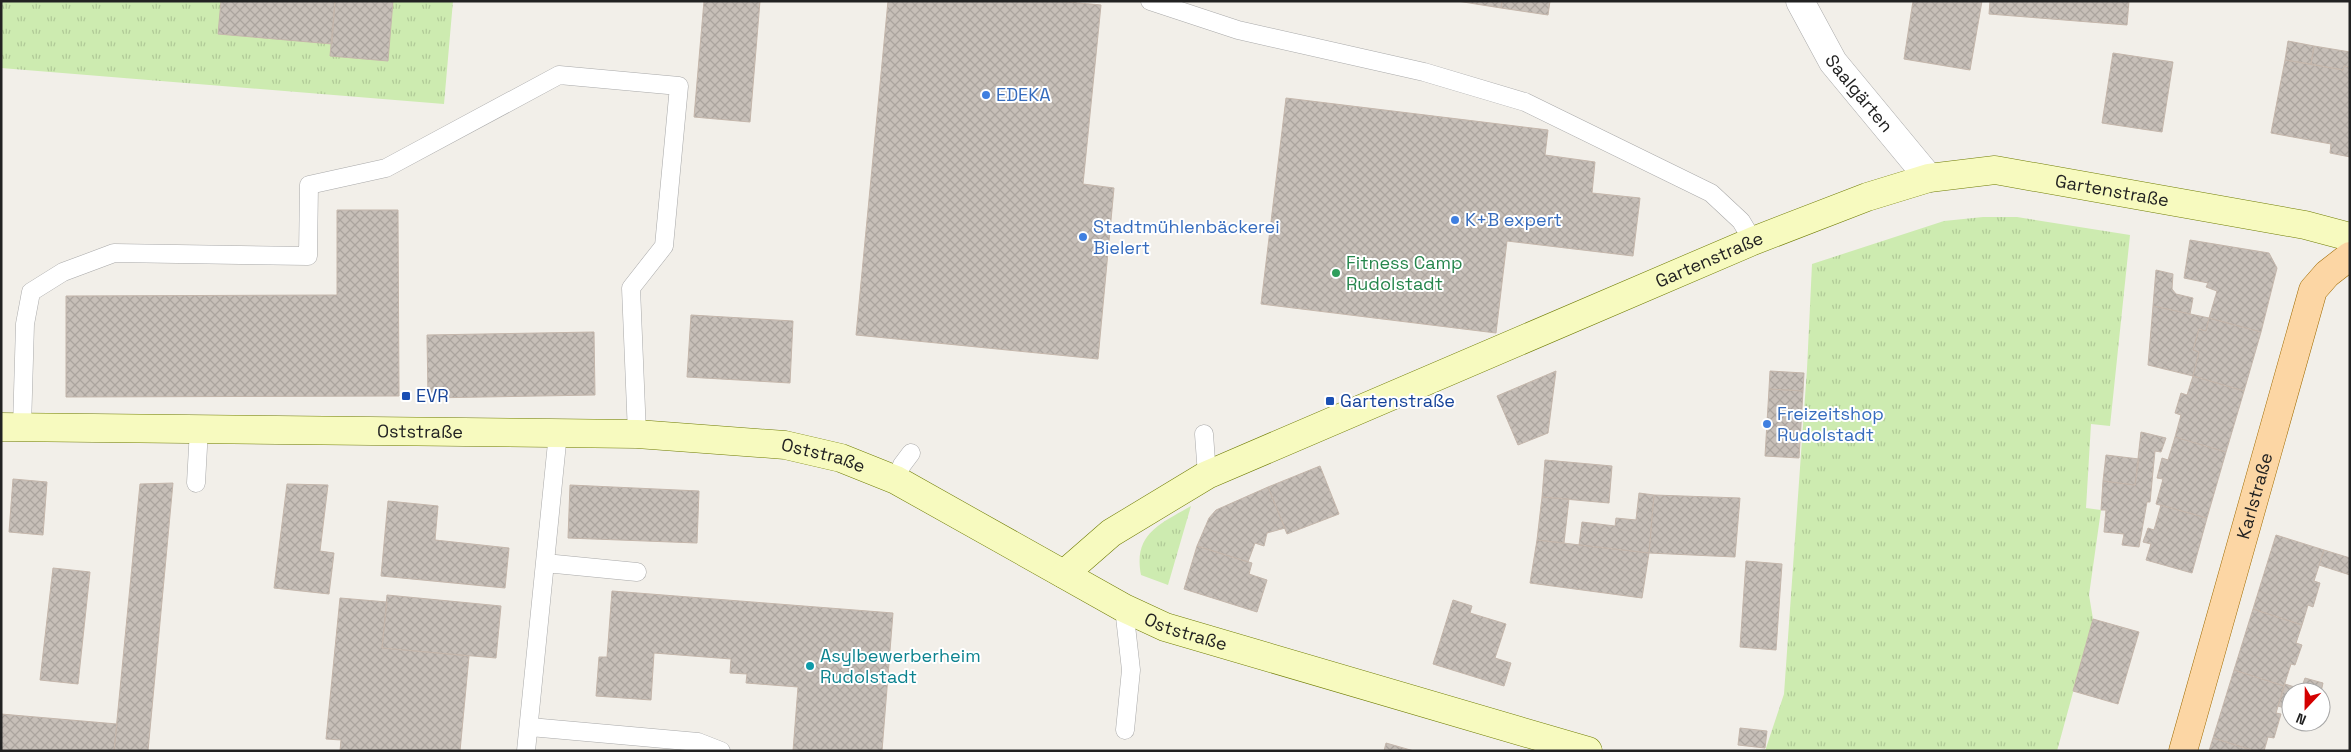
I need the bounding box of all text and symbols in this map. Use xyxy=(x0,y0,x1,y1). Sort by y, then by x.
street label: Saalgärten xyxy=(1820,50,1898,137)
place label: EDEKA xyxy=(996,83,1051,106)
marker: EDEKA xyxy=(980,89,992,101)
street label: Gartenstraße xyxy=(2054,169,2171,212)
place label: K+B expert xyxy=(1465,208,1562,231)
marker: K+B expert xyxy=(1449,214,1461,226)
place label: Stadtmühlenbäckerei Bielert xyxy=(1093,215,1280,259)
street label: Gartenstraße xyxy=(1652,226,1766,293)
marker: Stadtmühlenbäckerei Bielert xyxy=(1077,231,1089,243)
place label: Fitness Camp Rudolstadt xyxy=(1346,251,1463,295)
marker: Fitness Camp Rudolstadt xyxy=(1330,267,1342,279)
place label: EVR xyxy=(416,384,449,407)
place label: Gartenstraße xyxy=(1340,389,1455,412)
marker: EVR xyxy=(400,390,412,402)
marker: Gartenstraße xyxy=(1324,395,1336,407)
place label: Freizeitshop Rudolstadt xyxy=(1777,402,1884,446)
marker: Freizeitshop Rudolstadt xyxy=(1761,418,1773,430)
street label: Oststraße xyxy=(377,419,463,443)
street label: Oststraße xyxy=(779,433,869,478)
street label: Karlstraße xyxy=(2231,450,2278,542)
street label: Oststraße xyxy=(1141,607,1230,656)
place label: Asylbewerberheim Rudolstadt xyxy=(820,644,981,688)
marker: Asylbewerberheim Rudolstadt xyxy=(804,660,816,672)
north arrow xyxy=(2281,682,2331,732)
text: N xyxy=(2293,709,2309,729)

